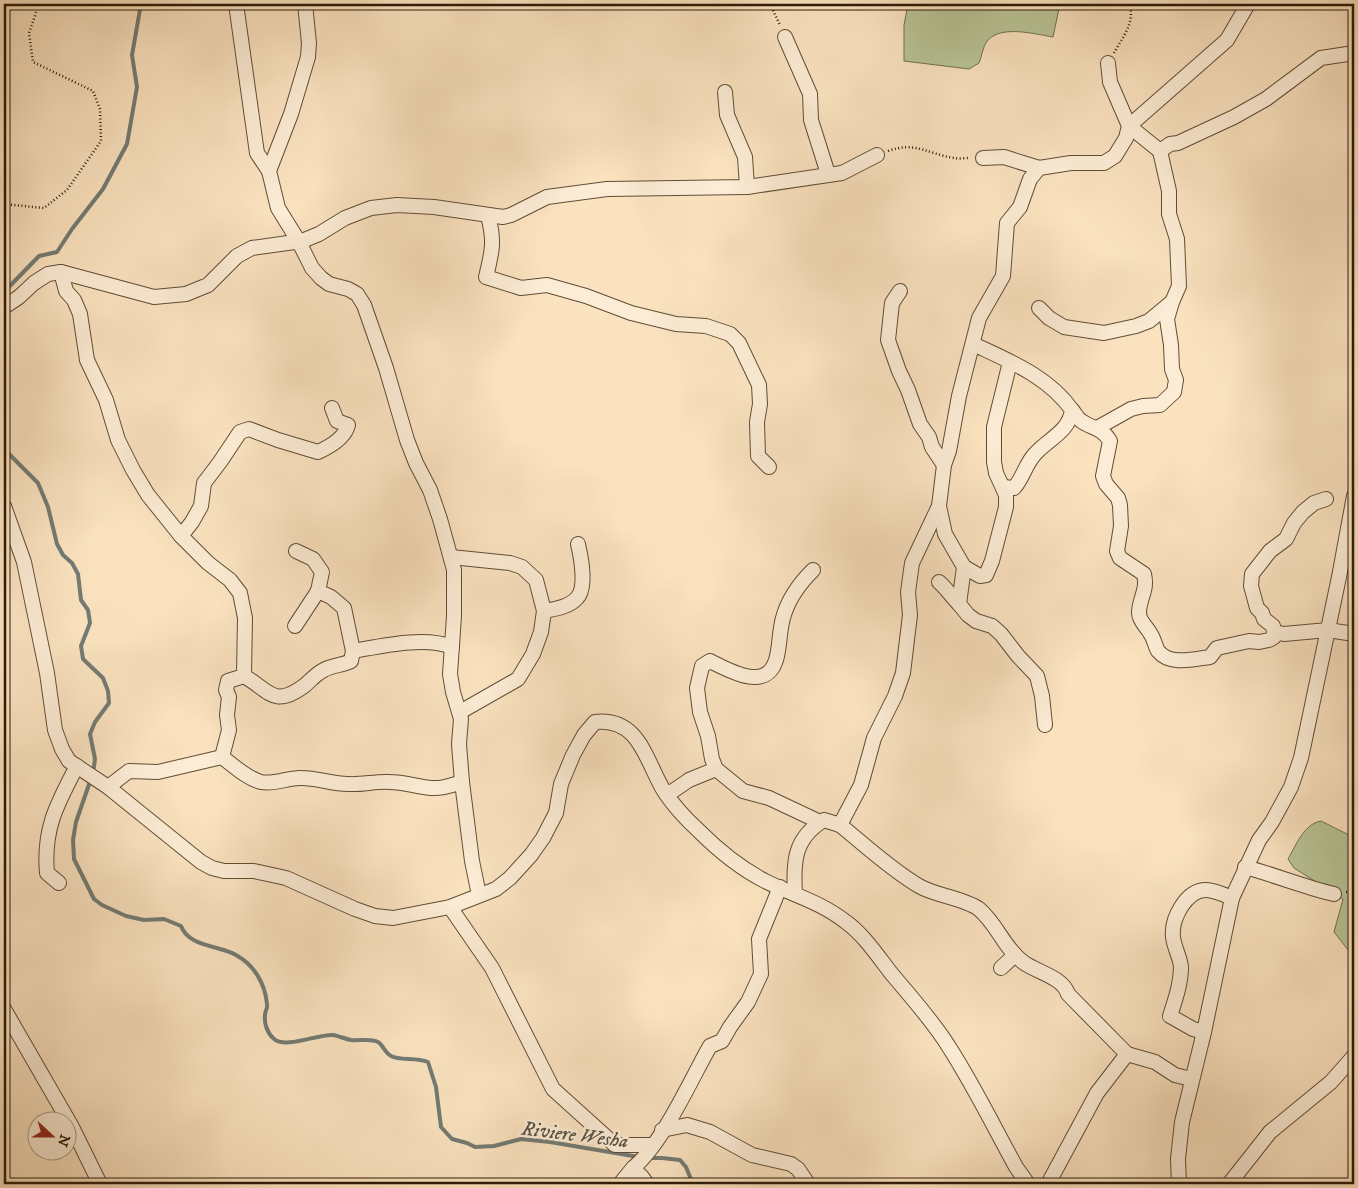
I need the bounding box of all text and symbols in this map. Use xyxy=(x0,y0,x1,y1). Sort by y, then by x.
north arrow xyxy=(28,1110,78,1160)
water label: Riviere Wesha xyxy=(519,1116,630,1154)
text: N xyxy=(53,1132,74,1149)

